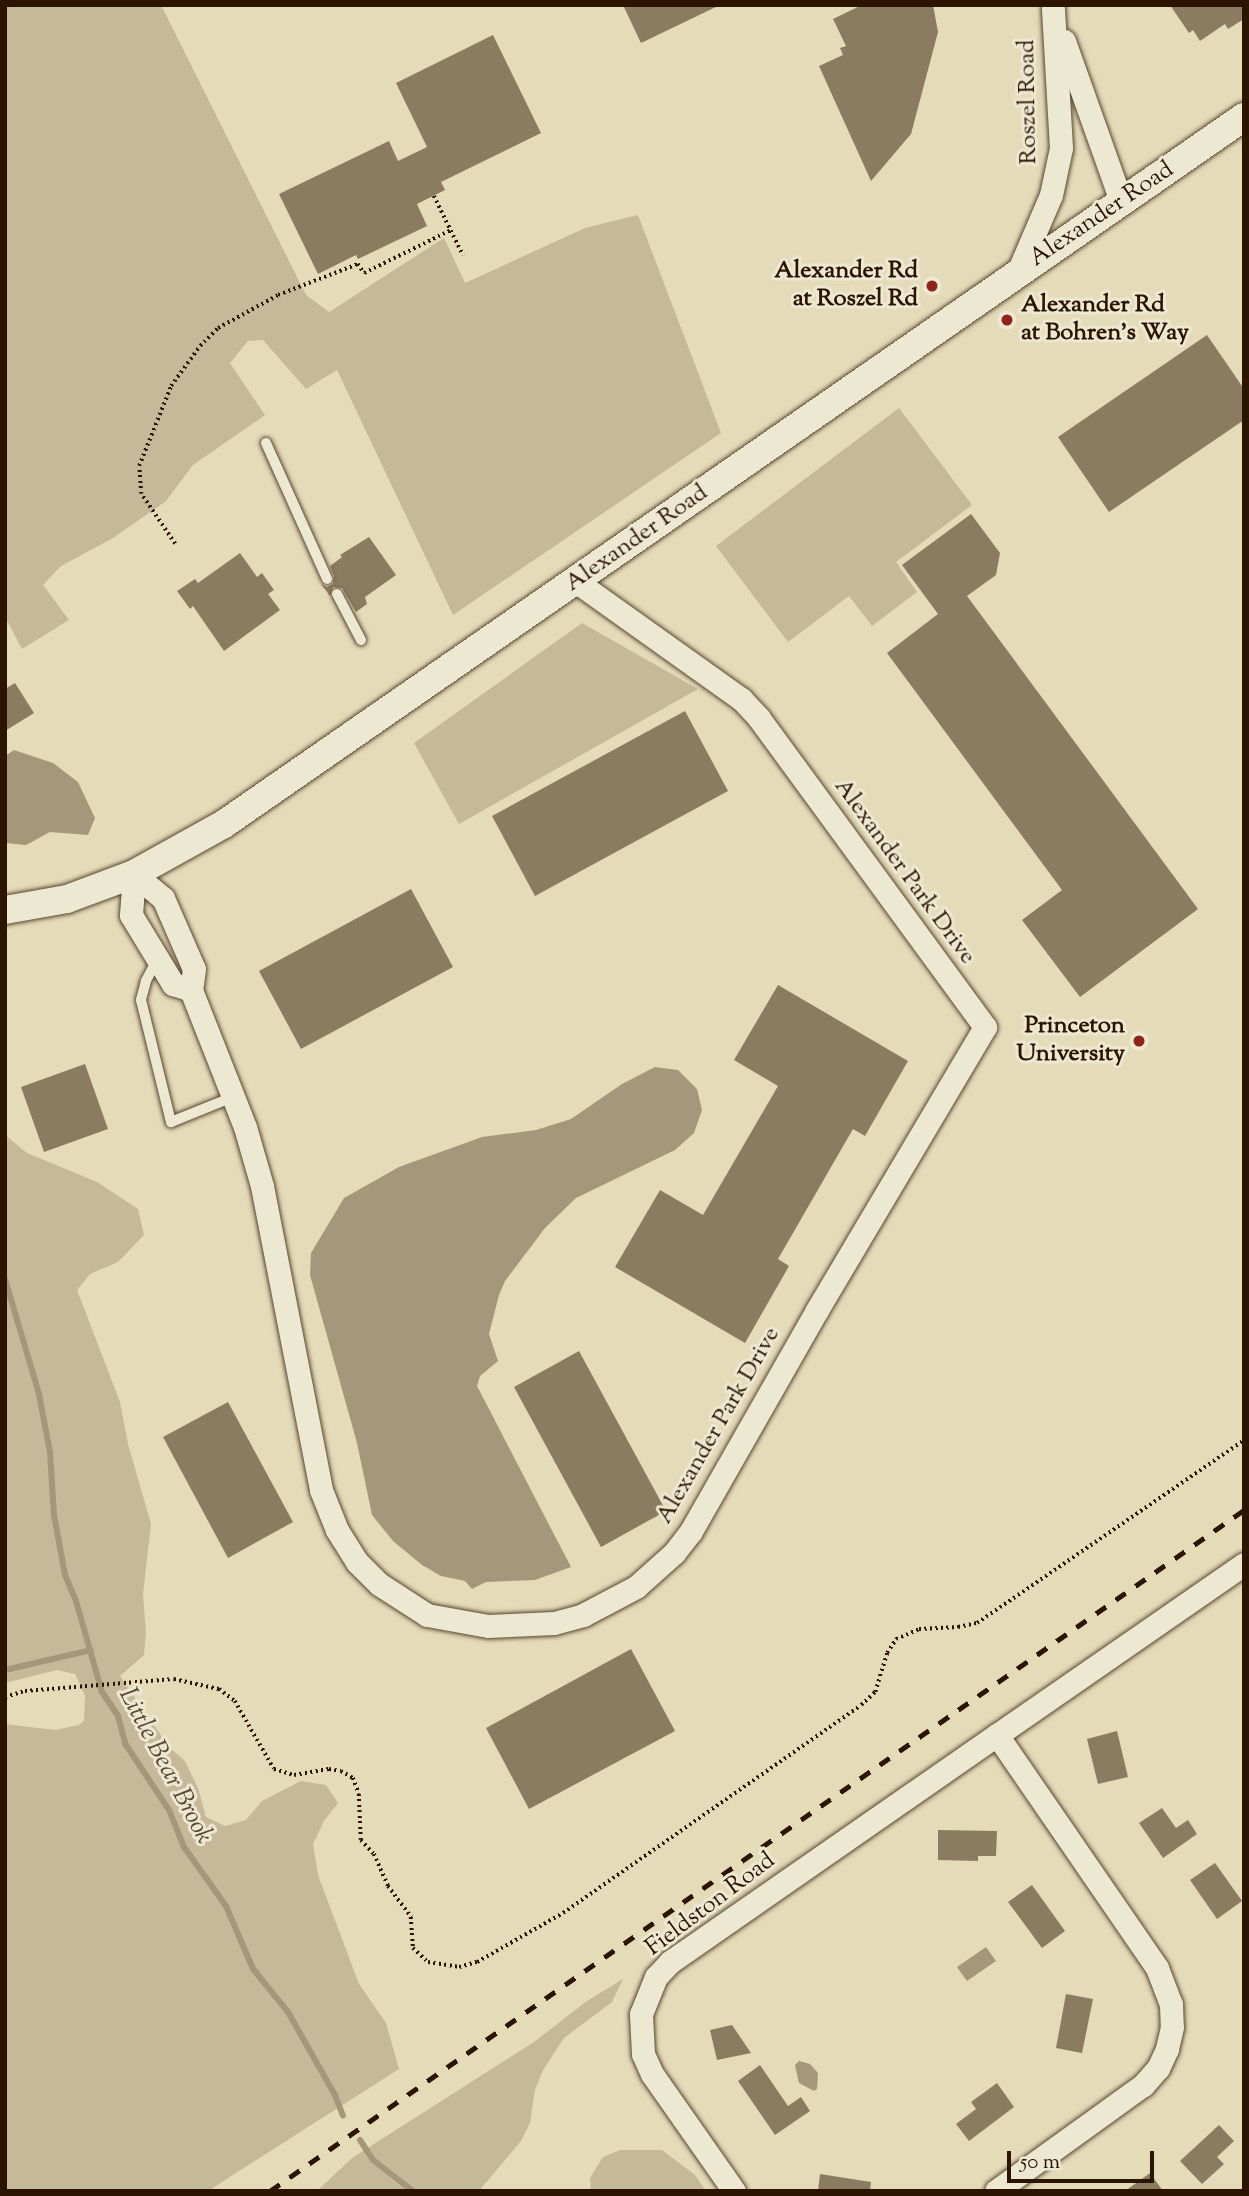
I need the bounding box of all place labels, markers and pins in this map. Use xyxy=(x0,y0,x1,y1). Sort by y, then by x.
place label: Alexander Rd at Roszel Rd xyxy=(774,258,918,314)
marker: Alexander Rd at Roszel Rd xyxy=(924,278,940,294)
place label: Alexander Rd at Bohren's Way xyxy=(1021,292,1189,348)
marker: Alexander Rd at Bohren's Way xyxy=(999,312,1015,328)
place label: Princeton University xyxy=(1016,1013,1125,1069)
marker: Princeton University xyxy=(1131,1033,1147,1049)

